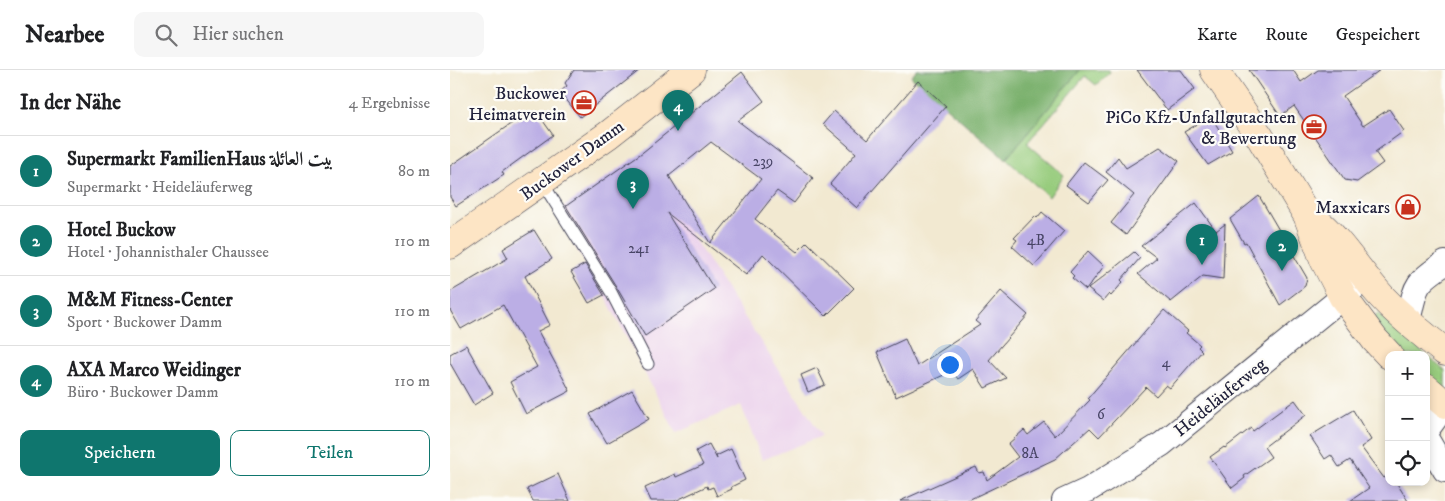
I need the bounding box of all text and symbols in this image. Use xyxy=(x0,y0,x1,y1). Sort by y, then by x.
search box xyxy=(134,12,484,57)
text: Nearbee xyxy=(25,20,104,50)
icon: search xyxy=(152,21,180,49)
text: Hier suchen xyxy=(192,23,284,46)
text: Karte xyxy=(1197,24,1237,46)
text: Route xyxy=(1265,24,1308,46)
text: Gespeichert xyxy=(1336,24,1420,46)
place label: Buckower Heimatverein xyxy=(469,83,567,126)
text: In der Nähe xyxy=(20,90,121,116)
office icon: Buckower Heimatverein xyxy=(571,90,597,116)
pin: 4 xyxy=(662,90,694,131)
text: 4 Ergebnisse xyxy=(348,93,430,113)
place label: PiCo Kfz-Unfallgutachten & Bewertung xyxy=(1105,107,1297,150)
office icon: PiCo Kfz-Unfallgutachten & Bewertung xyxy=(1301,114,1327,140)
street label: Buckower Damm xyxy=(516,116,629,206)
text: Supermarkt FamilienHaus بيت العائلة xyxy=(67,148,333,171)
house number: 239 xyxy=(753,152,773,171)
text: 1 xyxy=(33,161,39,181)
text: 80 m xyxy=(398,161,430,181)
pin: 3 xyxy=(617,168,649,209)
text: Supermarkt · Heideläuferweg xyxy=(67,177,252,197)
shop icon: Maxxicars xyxy=(1395,194,1421,220)
place label: Maxxicars xyxy=(1315,197,1390,219)
text: Hotel Buckow xyxy=(67,219,176,242)
pin: 1 xyxy=(1186,224,1218,265)
pin: 2 xyxy=(1266,230,1298,271)
text: 2 xyxy=(32,231,40,251)
text: 110 m xyxy=(394,231,430,251)
house number: 4B xyxy=(1027,231,1045,250)
house number: 241 xyxy=(628,239,650,258)
text: Hotel · Johannisthaler Chaussee xyxy=(67,242,269,262)
text: M&M Fitness-Center xyxy=(67,289,232,312)
text: 3 xyxy=(33,301,39,321)
text: 110 m xyxy=(394,301,430,321)
text: Sport · Buckower Damm xyxy=(67,312,222,332)
map controls xyxy=(1385,351,1430,486)
button: + xyxy=(1385,351,1430,396)
your location xyxy=(937,352,963,378)
house number: 4 xyxy=(1162,353,1171,372)
street label: Heideläuferweg xyxy=(1170,354,1272,442)
text: AXA Marco Weidinger xyxy=(67,359,241,382)
text: 4 xyxy=(31,371,41,391)
text: 110 m xyxy=(394,371,430,391)
text: Büro · Buckower Damm xyxy=(67,382,219,402)
button: − xyxy=(1385,396,1430,441)
house number: 6 xyxy=(1097,405,1106,424)
button: Speichern xyxy=(20,430,220,476)
button: Teilen xyxy=(230,430,430,476)
button: locate xyxy=(1385,441,1430,486)
house number: 8A xyxy=(1021,444,1039,463)

